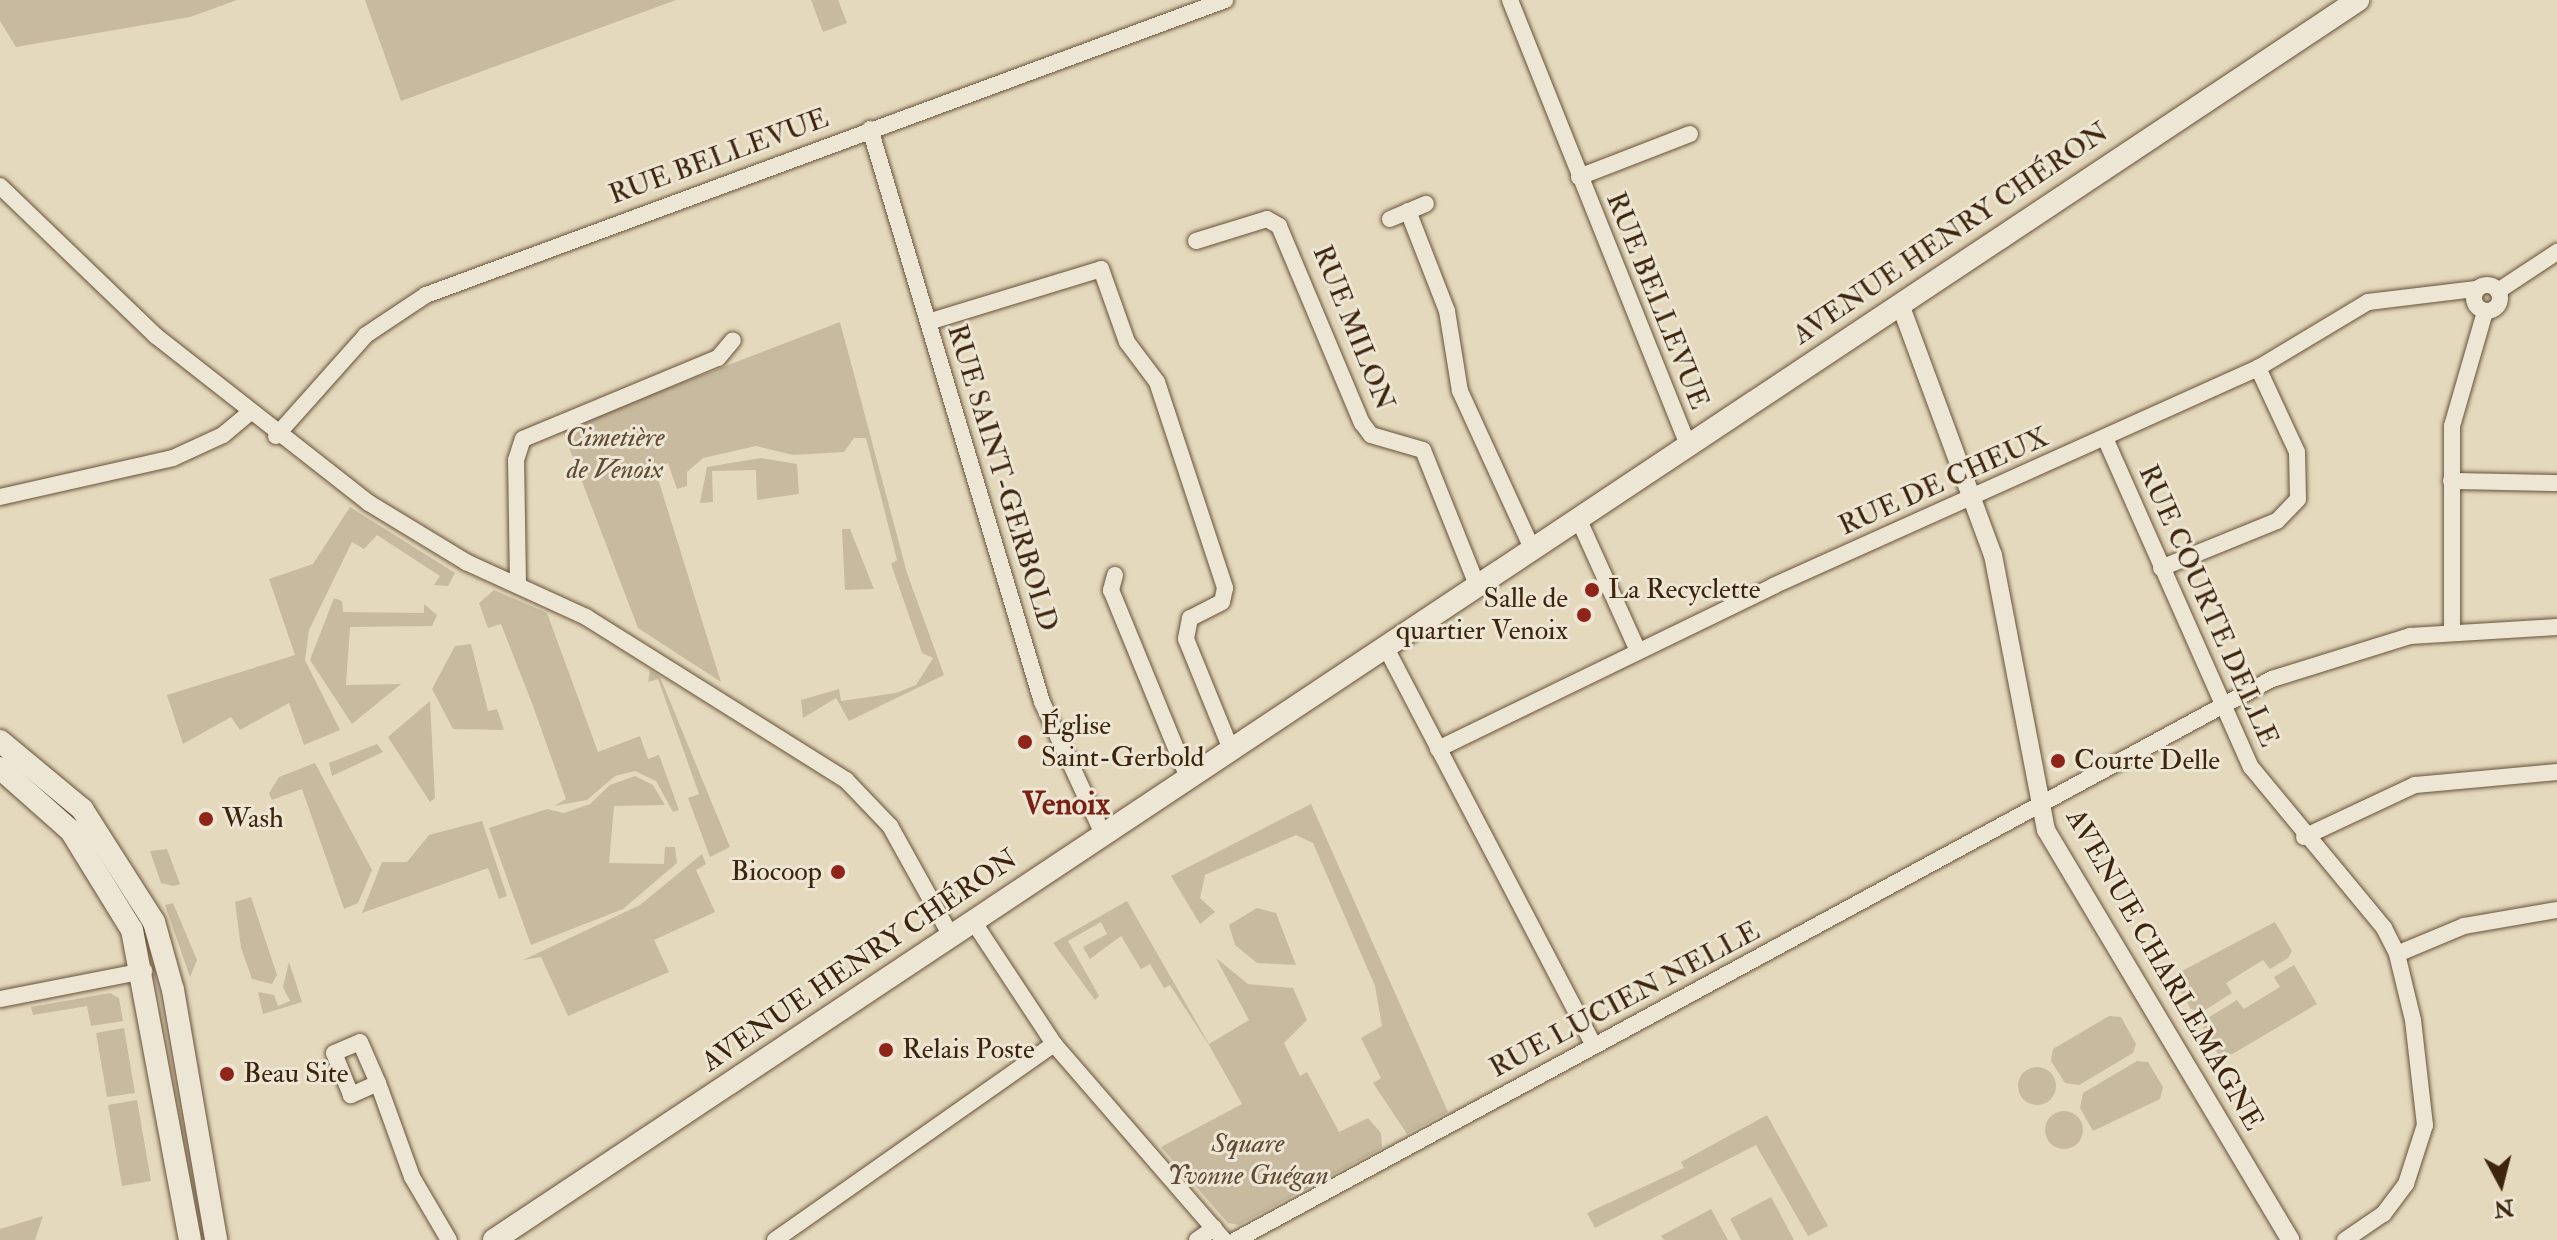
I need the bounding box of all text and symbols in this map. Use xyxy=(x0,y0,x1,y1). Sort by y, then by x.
street label: RUE BELLEVUE xyxy=(605,102,833,212)
street label: AVENUE HENRY CHÉRON xyxy=(1787,116,2115,352)
street label: RUE BELLEVUE xyxy=(1598,188,1716,414)
street label: RUE MILON xyxy=(1305,241,1401,415)
street label: RUE SAINT-GERBOLD xyxy=(939,321,1065,635)
park label: Cimetière de Venoix xyxy=(565,421,665,487)
street label: RUE DE CHEUX xyxy=(1834,421,2054,543)
street label: RUE COURTE DELLE xyxy=(2131,460,2285,752)
place label: La Recyclette xyxy=(1608,573,1761,607)
marker: La Recyclette xyxy=(1583,581,1601,599)
place label: Salle de quartier Venoix xyxy=(1396,582,1568,648)
marker: Salle de quartier Venoix xyxy=(1575,606,1593,624)
place label: Église Saint-Gerbold xyxy=(1041,709,1204,775)
marker: Église Saint-Gerbold xyxy=(1016,733,1034,751)
place label: Courte Delle xyxy=(2074,744,2220,778)
marker: Courte Delle xyxy=(2049,752,2067,770)
district label: Venoix xyxy=(1022,785,1110,823)
place label: Wash xyxy=(222,802,284,836)
street label: AVENUE CHARLEMAGNE xyxy=(2058,803,2270,1137)
marker: Wash xyxy=(197,810,215,828)
street label: AVENUE HENRY CHÉRON xyxy=(696,843,1024,1079)
place label: Biocoop xyxy=(731,855,822,889)
marker: Biocoop xyxy=(829,863,847,881)
street label: RUE LUCIEN NELLE xyxy=(1484,915,1766,1085)
place label: Relais Poste xyxy=(902,1033,1035,1067)
marker: Relais Poste xyxy=(877,1041,895,1059)
place label: Beau Site xyxy=(243,1057,348,1091)
marker: Beau Site xyxy=(218,1065,236,1083)
park label: Square Yvonne Guégan xyxy=(1167,1127,1329,1193)
north arrow xyxy=(2461,1144,2541,1224)
text: N xyxy=(2492,1193,2515,1223)

